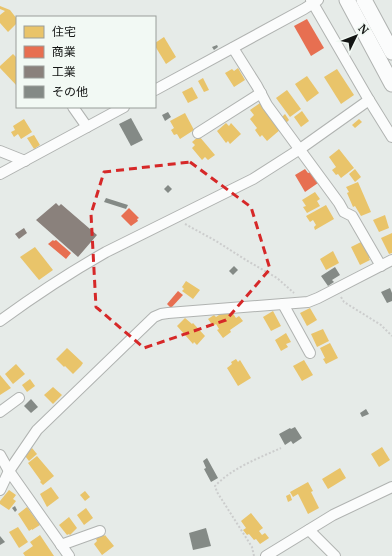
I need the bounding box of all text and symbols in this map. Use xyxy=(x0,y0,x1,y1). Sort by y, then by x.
legend xyxy=(16,16,156,108)
north arrow xyxy=(336,16,376,56)
text: N xyxy=(355,21,372,37)
text: 住宅 xyxy=(52,24,76,39)
text: 商業 xyxy=(52,44,76,59)
text: 工業 xyxy=(52,64,76,79)
text: その他 xyxy=(52,84,88,99)

